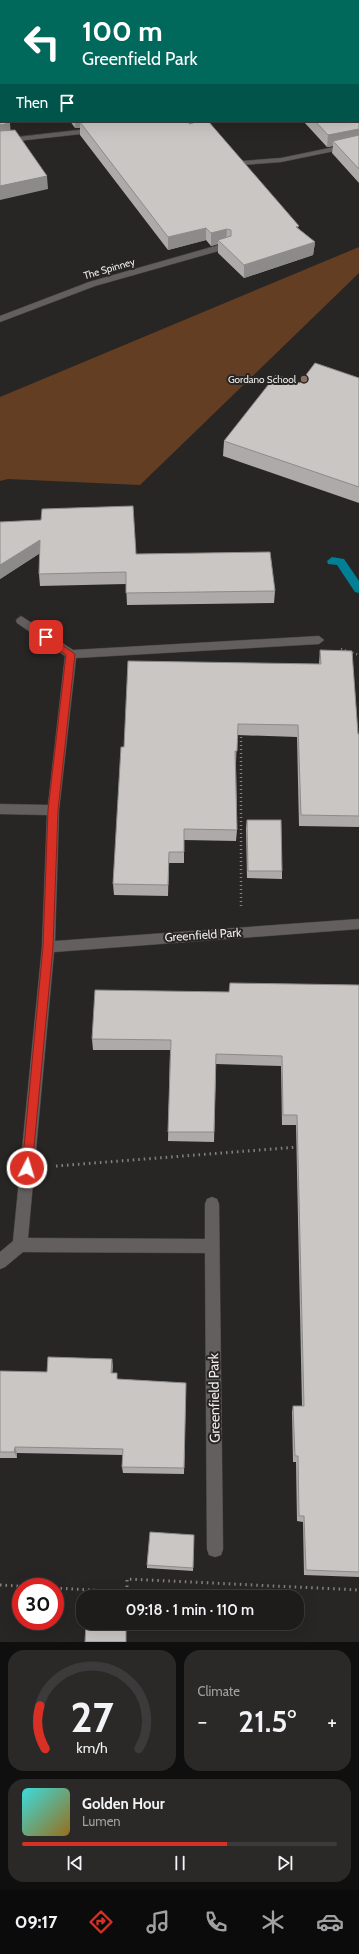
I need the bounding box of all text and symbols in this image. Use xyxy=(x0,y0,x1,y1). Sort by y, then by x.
text: 100 m xyxy=(82,14,163,48)
icon: left xyxy=(16,16,68,68)
text: Greenfield Park xyxy=(82,48,197,70)
icon: arrive xyxy=(56,92,78,114)
text: Then xyxy=(16,94,48,112)
street label: The Spinney xyxy=(82,255,136,282)
place label: Gordano School xyxy=(228,373,297,386)
marker: Gordano School xyxy=(299,374,309,384)
pin xyxy=(29,620,63,654)
icon: arrive xyxy=(35,626,57,648)
street label: Greenfield Park xyxy=(164,924,243,945)
position arrow xyxy=(6,1147,48,1189)
street label: Greenfield Park xyxy=(204,1352,224,1443)
speed limit sign: 30 xyxy=(12,1578,64,1630)
text: 09:18 · 1 min · 110 m xyxy=(126,1601,254,1619)
text: Climate xyxy=(198,1683,240,1699)
text: 27 xyxy=(70,1691,113,1741)
text: 21.5° xyxy=(238,1703,296,1740)
text: − xyxy=(198,1708,207,1735)
text: + xyxy=(327,1708,337,1735)
text: km/h xyxy=(76,1738,107,1756)
text: Golden Hour xyxy=(82,1795,165,1813)
text: Lumen xyxy=(82,1813,121,1829)
icon: previous xyxy=(64,1852,86,1874)
icon: pause xyxy=(169,1852,191,1874)
icon: next xyxy=(274,1852,296,1874)
icon: directions xyxy=(87,1908,115,1936)
icon: music xyxy=(144,1908,172,1936)
icon: phone xyxy=(202,1908,230,1936)
icon: climate xyxy=(259,1908,287,1936)
icon: car xyxy=(316,1908,344,1936)
text: 09:17 xyxy=(15,1911,57,1933)

